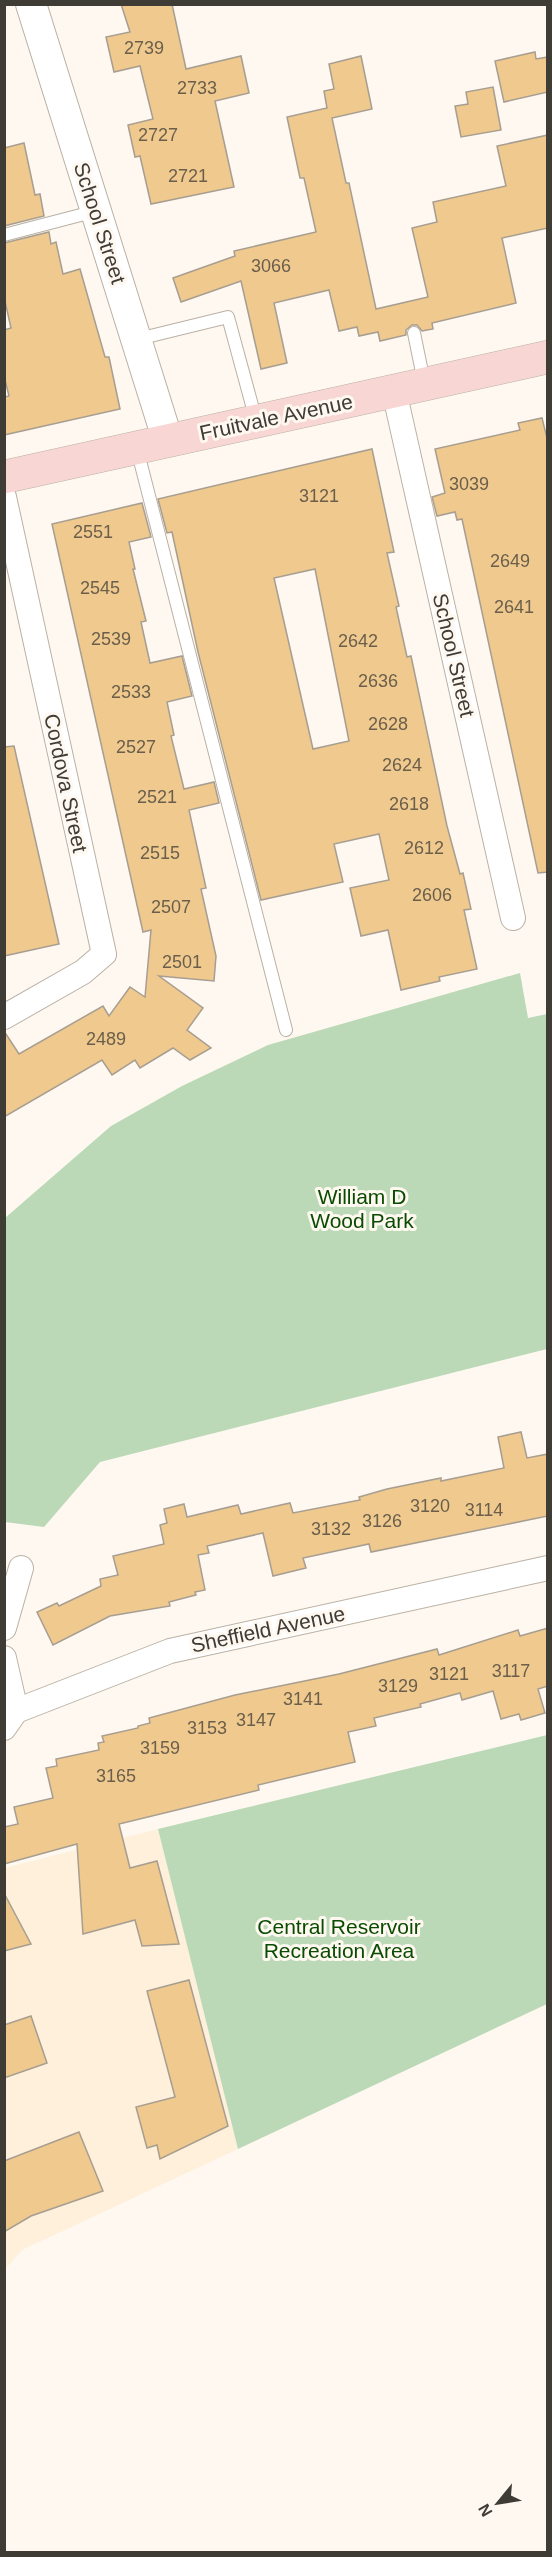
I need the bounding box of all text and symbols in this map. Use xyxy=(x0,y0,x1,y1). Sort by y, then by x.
house number: 2739 xyxy=(124,38,164,58)
house number: 2733 xyxy=(177,78,217,98)
house number: 2727 xyxy=(138,125,178,145)
street label: School Street xyxy=(70,159,130,287)
house number: 2721 xyxy=(168,166,208,186)
house number: 3066 xyxy=(251,256,291,276)
street label: Fruitvale Avenue xyxy=(197,390,355,444)
house number: 3039 xyxy=(449,474,489,494)
house number: 3121 xyxy=(299,486,339,506)
house number: 2551 xyxy=(73,522,113,542)
house number: 2649 xyxy=(490,551,530,571)
house number: 2545 xyxy=(80,578,120,598)
street label: School Street xyxy=(429,591,479,719)
house number: 2641 xyxy=(494,597,534,617)
house number: 2539 xyxy=(91,629,131,649)
house number: 2642 xyxy=(338,631,378,651)
house number: 2636 xyxy=(358,671,398,691)
house number: 2533 xyxy=(111,682,151,702)
street label: Cordova Street xyxy=(40,712,92,855)
house number: 2628 xyxy=(368,714,408,734)
house number: 2527 xyxy=(116,737,156,757)
house number: 2624 xyxy=(382,755,422,775)
house number: 2521 xyxy=(137,787,177,807)
house number: 2618 xyxy=(389,794,429,814)
house number: 2612 xyxy=(404,838,444,858)
house number: 2515 xyxy=(140,843,180,863)
house number: 2606 xyxy=(412,885,452,905)
house number: 2507 xyxy=(151,897,191,917)
house number: 2501 xyxy=(162,952,202,972)
house number: 2489 xyxy=(86,1029,126,1049)
park label: William D Wood Park xyxy=(310,1185,414,1232)
house number: 3120 xyxy=(410,1496,450,1516)
house number: 3114 xyxy=(465,1500,503,1520)
house number: 3126 xyxy=(362,1511,402,1531)
house number: 3132 xyxy=(311,1519,351,1539)
street label: Sheffield Avenue xyxy=(189,1601,347,1657)
house number: 3117 xyxy=(492,1661,530,1681)
house number: 3121 xyxy=(429,1664,469,1684)
house number: 3129 xyxy=(378,1676,418,1696)
house number: 3141 xyxy=(283,1689,323,1709)
house number: 3147 xyxy=(236,1710,276,1730)
house number: 3153 xyxy=(187,1718,227,1738)
house number: 3159 xyxy=(140,1738,180,1758)
house number: 3165 xyxy=(96,1766,136,1786)
park label: Central Reservoir Recreation Area xyxy=(257,1915,421,1962)
north arrow xyxy=(468,2473,528,2533)
text: N xyxy=(475,2501,496,2520)

